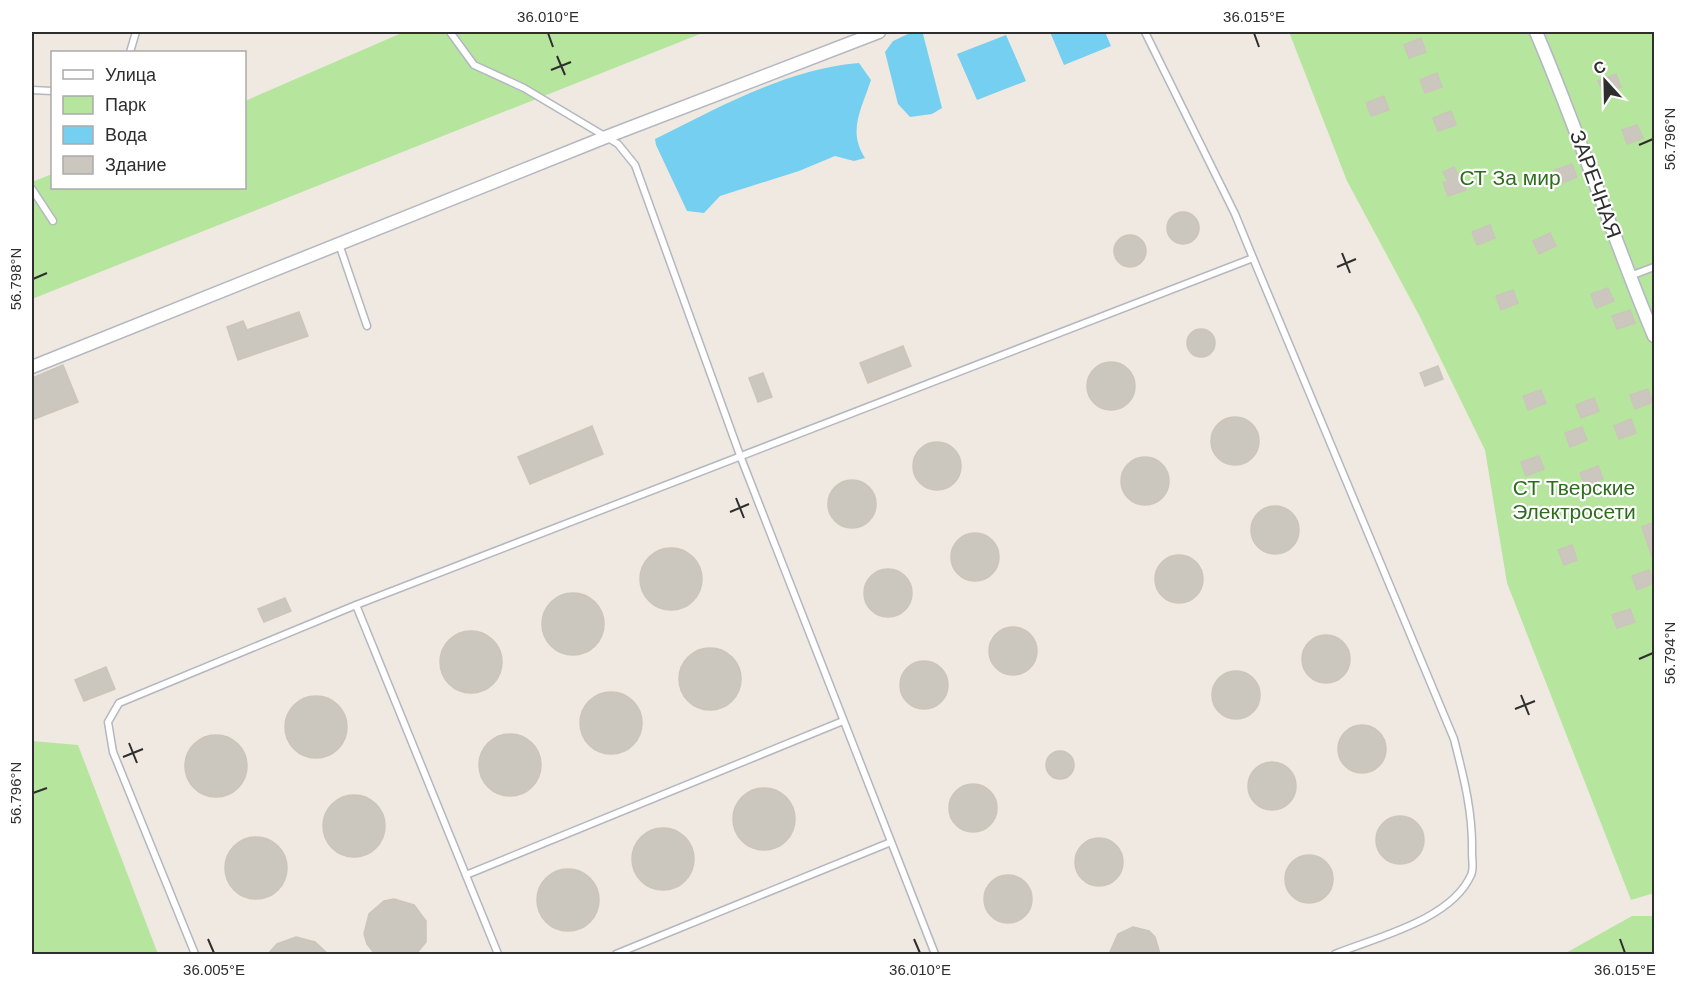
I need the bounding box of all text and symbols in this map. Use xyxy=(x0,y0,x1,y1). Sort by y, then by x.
text: 36.010°E xyxy=(517,8,579,25)
text: 36.015°E xyxy=(1223,8,1285,25)
legend xyxy=(51,51,246,189)
north arrow xyxy=(1575,51,1635,111)
text: С xyxy=(1591,57,1609,78)
text: Улица xyxy=(105,65,157,85)
text: Парк xyxy=(105,95,146,115)
text: 56.796°N xyxy=(1661,108,1678,170)
text: Вода xyxy=(105,125,148,145)
street label: ЗАРЕЧНАЯ xyxy=(1566,127,1626,241)
text: Здание xyxy=(105,155,166,175)
park label: СТ За мир xyxy=(1459,166,1561,189)
text: 56.798°N xyxy=(7,248,24,310)
park label: СТ Тверские Электросети xyxy=(1512,476,1636,523)
text: 56.794°N xyxy=(1661,622,1678,684)
text: 56.796°N xyxy=(7,762,24,824)
text: 36.005°E xyxy=(183,961,245,978)
text: 36.010°E xyxy=(889,961,951,978)
text: 36.015°E xyxy=(1594,961,1656,978)

